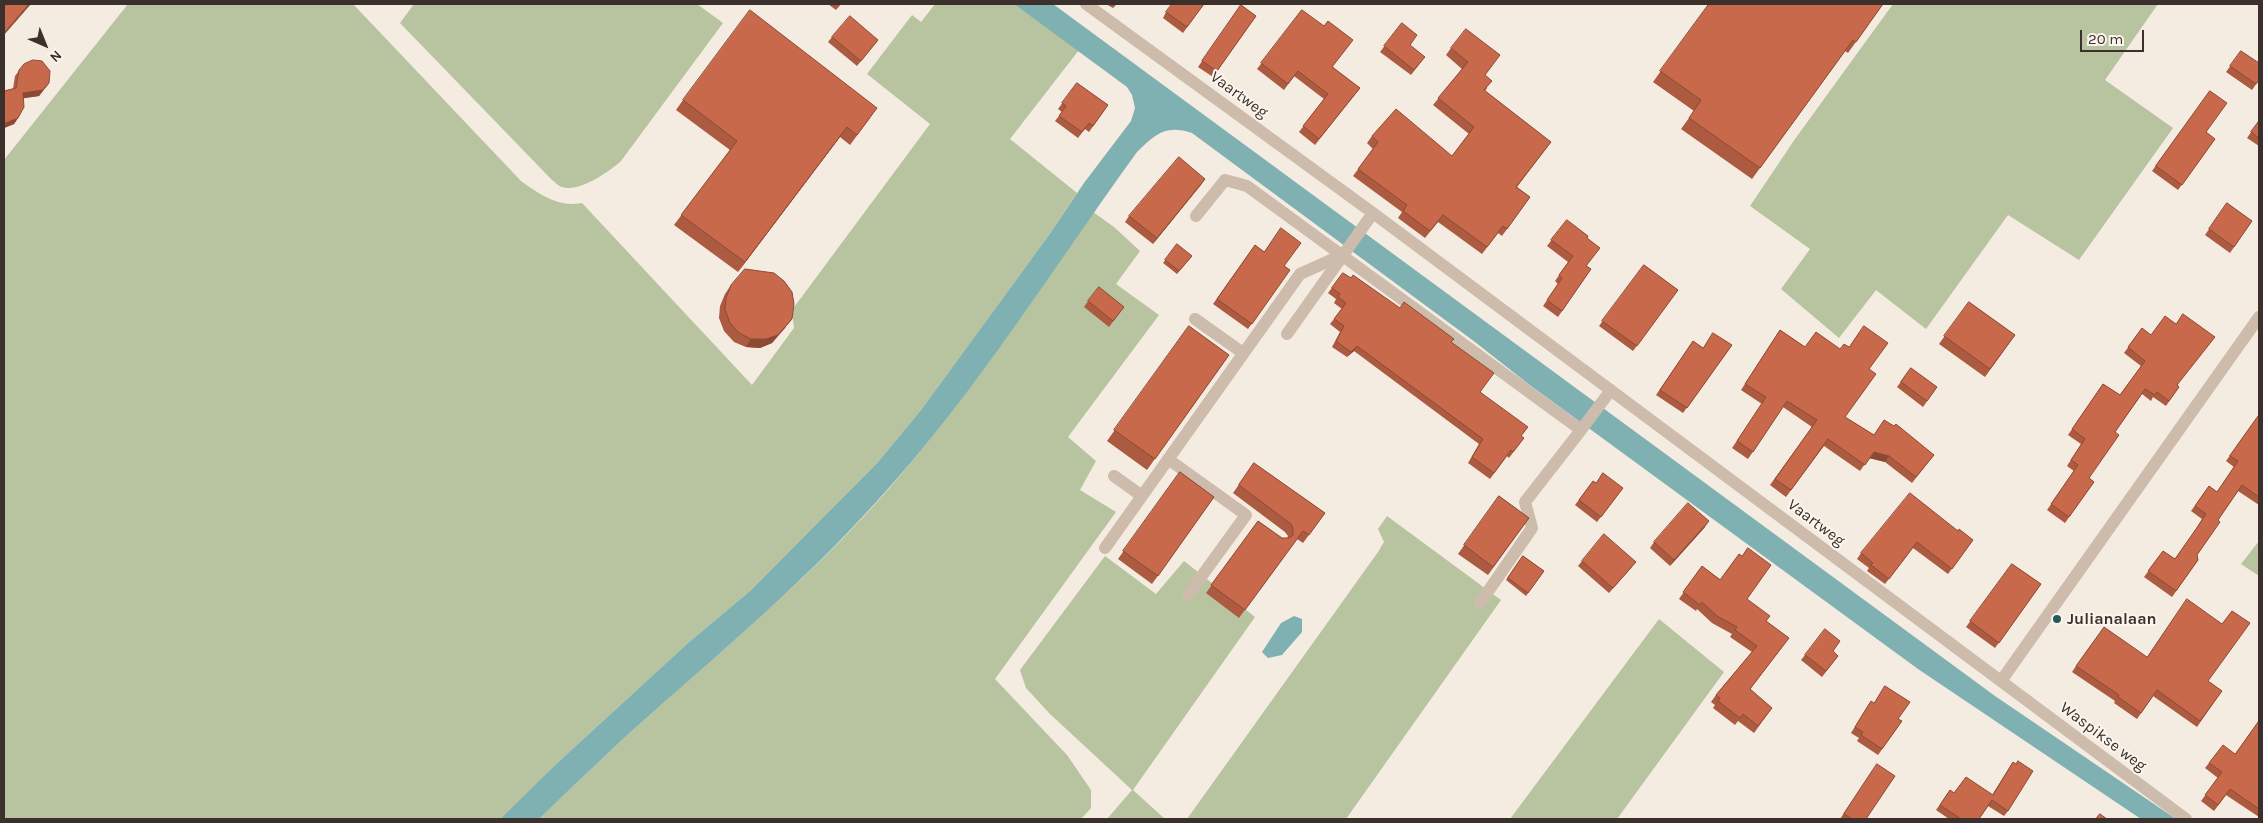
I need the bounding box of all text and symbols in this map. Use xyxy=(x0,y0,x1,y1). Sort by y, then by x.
north arrow xyxy=(20,20,70,70)
scale bar xyxy=(2083,20,2147,52)
text: 20 m xyxy=(2088,30,2123,48)
text: N xyxy=(46,47,65,66)
street label: Vaartweg xyxy=(1206,68,1272,122)
street label: Vaartweg xyxy=(1784,495,1848,551)
place label: Julianalaan xyxy=(2067,609,2156,629)
marker: Julianalaan xyxy=(2051,613,2063,625)
street label: Waspikse weg xyxy=(2056,698,2150,776)

